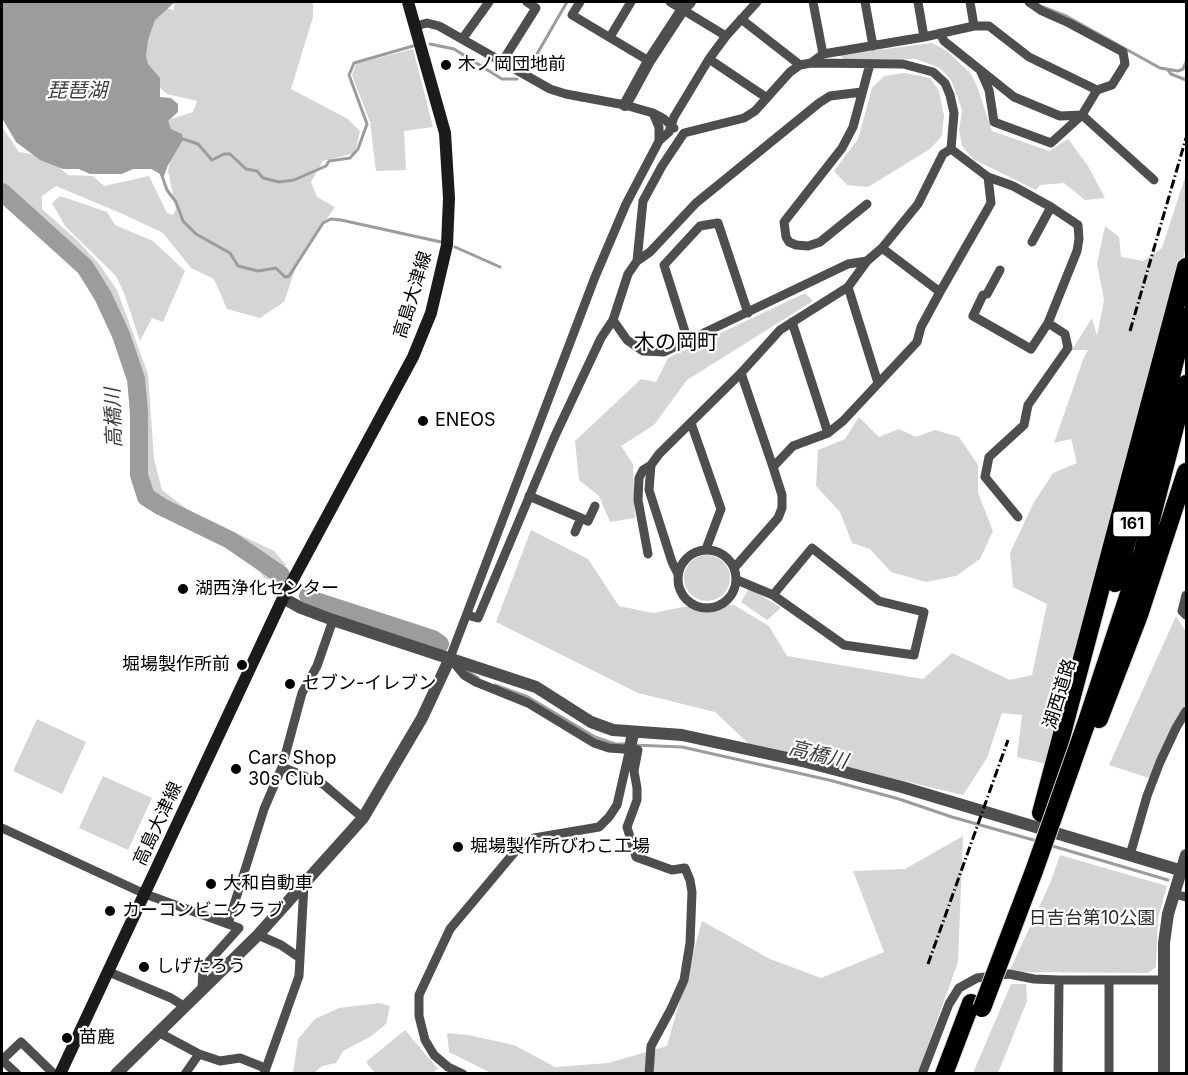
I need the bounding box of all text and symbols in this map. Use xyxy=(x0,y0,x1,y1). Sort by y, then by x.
place label: 木ノ岡団地前 xyxy=(458,54,566,76)
marker: 木ノ岡団地前 xyxy=(439,58,453,72)
water label: 琵琶湖 xyxy=(47,79,107,103)
street label: 高島大津線 xyxy=(390,249,436,341)
district label: 木の岡町 xyxy=(634,330,718,356)
water label: 高橋川 xyxy=(101,388,127,448)
place label: ENEOS xyxy=(435,410,496,432)
marker: ENEOS xyxy=(416,414,430,428)
road number: 161 xyxy=(1112,511,1152,537)
place label: 湖西浄化センター xyxy=(195,578,339,600)
marker: 湖西浄化センター xyxy=(176,582,190,596)
place label: 堀場製作所前 xyxy=(122,654,230,676)
street label: 湖西道路 xyxy=(1039,656,1081,732)
marker: 堀場製作所前 xyxy=(235,658,249,672)
place label: セブン-イレブン xyxy=(302,673,436,695)
marker: セブン-イレブン xyxy=(283,677,297,691)
water label: 高橋川 xyxy=(786,736,850,774)
place label: Cars Shop 30s Club xyxy=(248,748,337,790)
marker: Cars Shop 30s Club xyxy=(229,762,243,776)
street label: 高島大津線 xyxy=(129,779,187,869)
place label: 堀場製作所びわこ工場 xyxy=(470,836,650,858)
marker: 堀場製作所びわこ工場 xyxy=(451,840,465,854)
place label: 大和自動車 xyxy=(223,873,313,895)
marker: 大和自動車 xyxy=(204,877,218,891)
place label: カーコンビニクラブ xyxy=(122,900,284,922)
marker: カーコンビニクラブ xyxy=(103,904,117,918)
park label: 日吉台第10公園 xyxy=(1029,908,1155,930)
place label: しげたろう xyxy=(156,956,246,978)
marker: しげたろう xyxy=(137,960,151,974)
place label: 苗鹿 xyxy=(79,1027,115,1049)
marker: 苗鹿 xyxy=(60,1031,74,1045)

